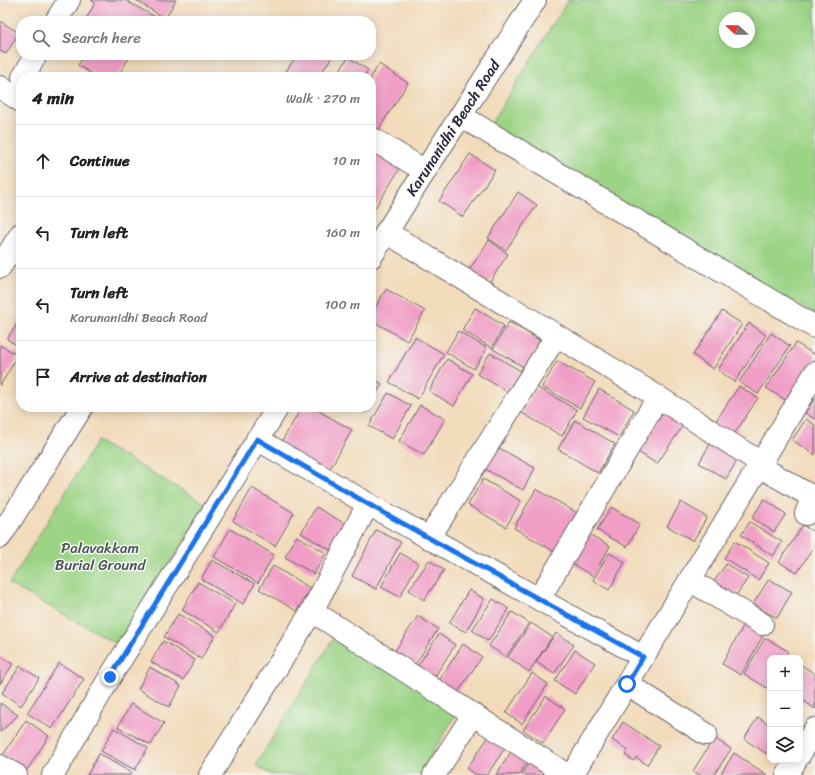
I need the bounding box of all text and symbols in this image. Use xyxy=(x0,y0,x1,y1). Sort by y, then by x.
north arrow xyxy=(719,12,755,48)
search box xyxy=(16,16,376,60)
text: Search here xyxy=(62,25,141,51)
icon: search xyxy=(30,27,52,49)
street label: Karunanidhi Beach Road xyxy=(399,54,508,201)
text: 4 min xyxy=(32,83,74,113)
text: Walk · 270 m xyxy=(286,87,360,110)
text: Continue xyxy=(70,148,130,174)
text: 10 m xyxy=(333,149,360,172)
icon: ahead xyxy=(32,150,54,172)
text: Turn left xyxy=(70,220,128,246)
text: 160 m xyxy=(325,221,360,244)
icon: left xyxy=(32,222,54,244)
text: Turn left xyxy=(70,280,128,306)
text: 100 m xyxy=(325,293,360,316)
icon: left xyxy=(32,294,54,316)
text: Karunanidhi Beach Road xyxy=(70,306,207,329)
text: Arrive at destination xyxy=(70,364,207,390)
icon: arrive xyxy=(32,366,54,388)
park label: Palavakkam Burial Ground xyxy=(55,535,146,578)
map controls xyxy=(767,655,803,763)
button: + xyxy=(767,655,803,691)
route end xyxy=(101,668,119,686)
route start xyxy=(618,675,636,693)
button: − xyxy=(767,691,803,727)
button: layers xyxy=(767,727,803,763)

